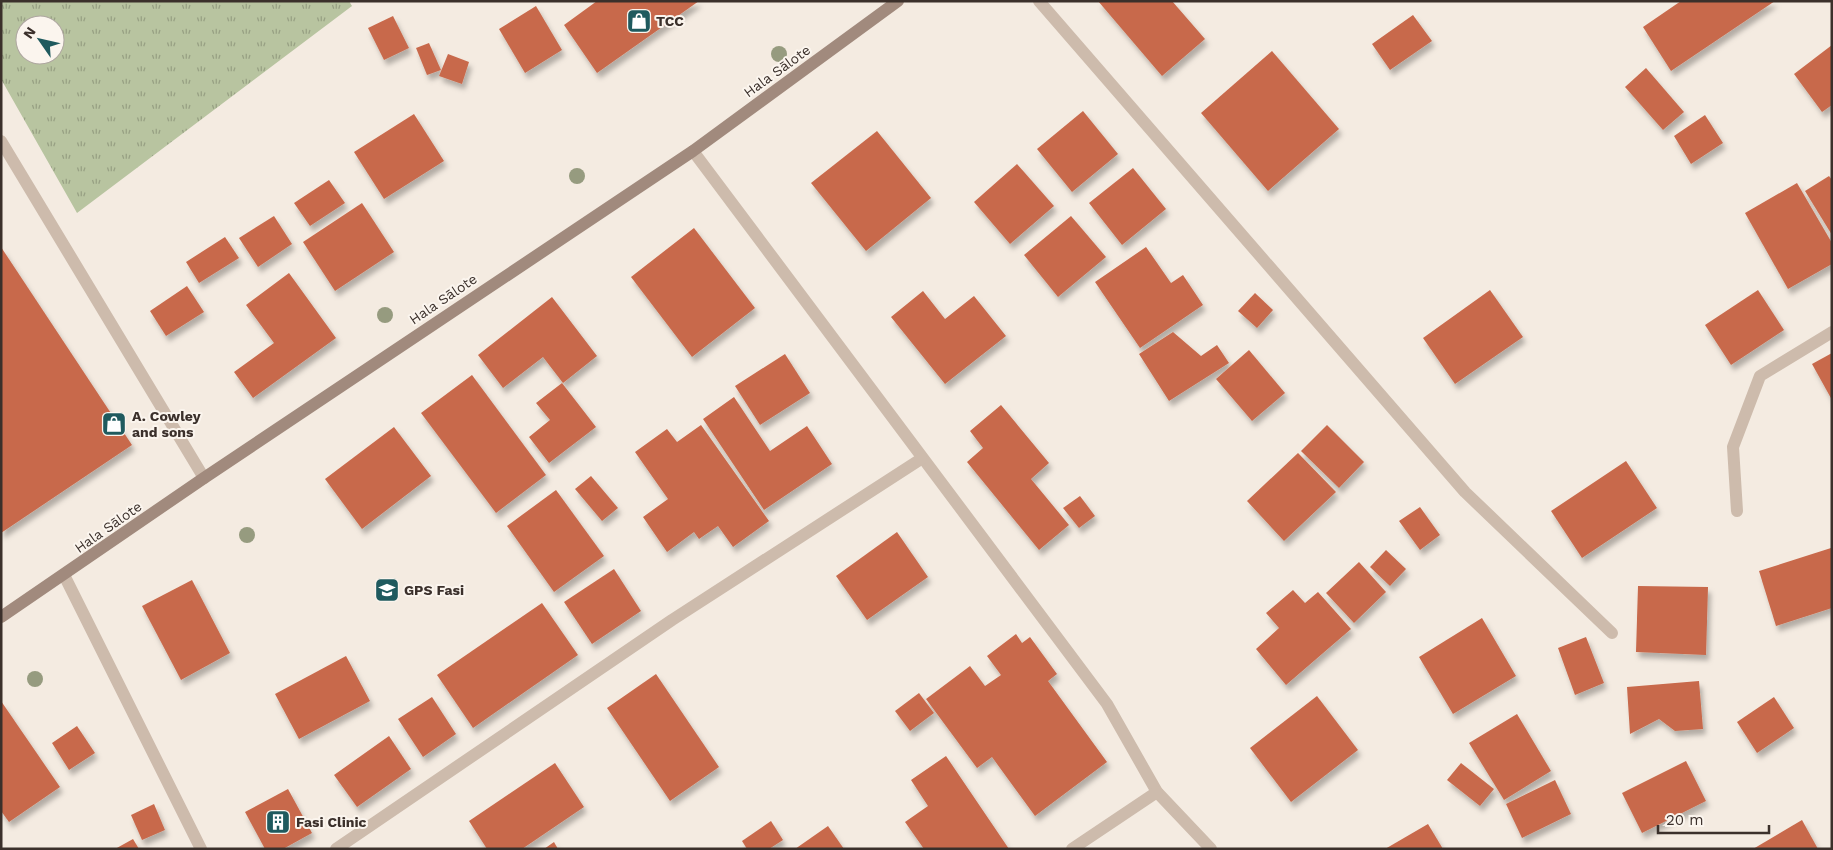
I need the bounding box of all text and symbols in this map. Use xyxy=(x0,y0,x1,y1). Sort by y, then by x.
shop icon: TCC xyxy=(626,8,652,34)
place label: TCC xyxy=(656,13,684,29)
north arrow xyxy=(15,15,65,65)
text: N xyxy=(20,24,39,42)
street label: Hala Sālote xyxy=(741,42,813,100)
street label: Hala Sālote xyxy=(406,271,480,327)
place label: A. Cowley and sons xyxy=(132,408,201,440)
shop icon: A. Cowley and sons xyxy=(101,411,127,437)
street label: Hala Sālote xyxy=(71,498,145,556)
school or university icon: GPS Fasi xyxy=(374,577,400,603)
place label: GPS Fasi xyxy=(404,582,464,598)
scale bar xyxy=(1658,802,1769,834)
building icon: Fasi Clinic xyxy=(265,809,291,835)
text: 20 m xyxy=(1666,811,1704,829)
place label: Fasi Clinic xyxy=(296,814,367,830)

